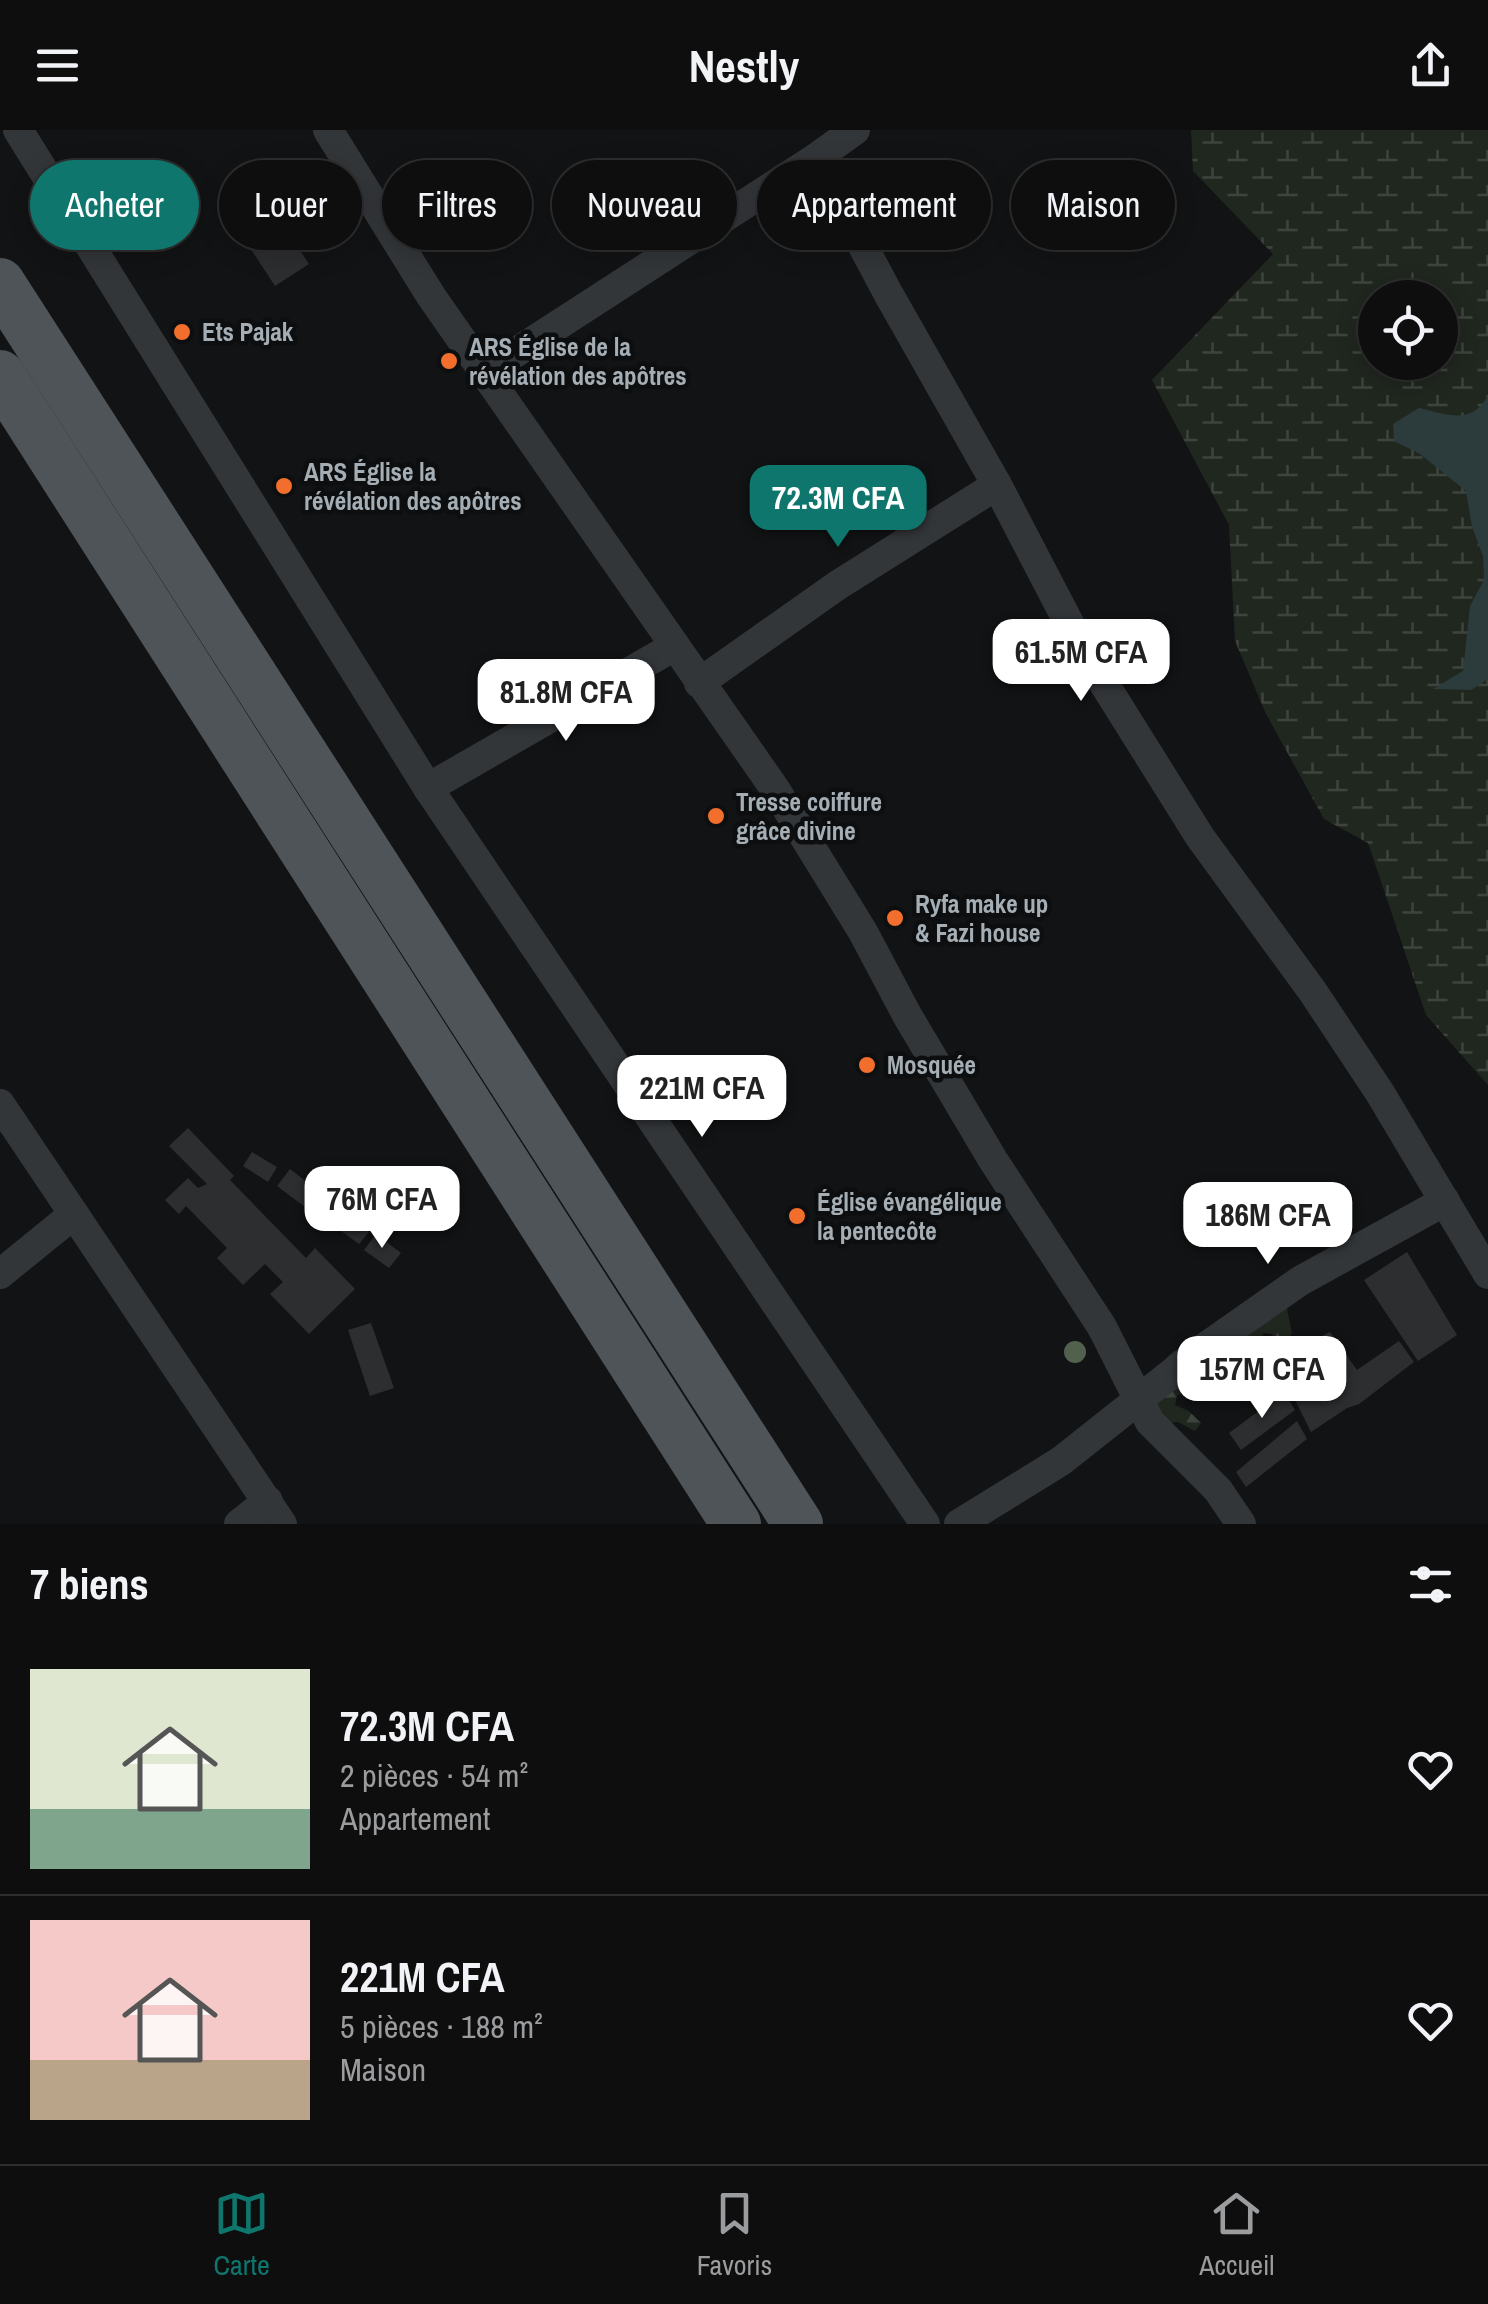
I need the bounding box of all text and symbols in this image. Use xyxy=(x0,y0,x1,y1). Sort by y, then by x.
text: Nestly xyxy=(689,35,799,96)
icon: menu xyxy=(30,38,85,93)
icon: share xyxy=(1403,38,1458,93)
chip: Acheter xyxy=(30,160,199,250)
chip: Louer xyxy=(219,160,362,250)
chip: Filtres xyxy=(382,160,532,250)
chip: Nouveau xyxy=(552,160,737,250)
chip: Appartement xyxy=(757,160,991,250)
chip: Maison xyxy=(1011,160,1175,250)
map controls xyxy=(1358,280,1458,380)
button: locate xyxy=(1358,280,1458,380)
place label: Ets Pajak xyxy=(202,315,294,349)
marker: Ets Pajak xyxy=(171,321,193,343)
place label: ARS Église de la révélation des apôtres xyxy=(469,330,687,393)
marker: ARS Église de la révélation des apôtres xyxy=(438,350,460,372)
place label: ARS Église la révélation des apôtres xyxy=(304,455,522,518)
pin: 72.3M CFA xyxy=(724,465,952,550)
marker: ARS Église la révélation des apôtres xyxy=(273,475,295,497)
text: 72.3M CFA xyxy=(772,476,904,519)
pin: 61.5M CFA xyxy=(967,619,1195,704)
text: 61.5M CFA xyxy=(1015,630,1147,673)
pin: 81.8M CFA xyxy=(452,659,680,744)
text: 81.8M CFA xyxy=(500,670,632,713)
place label: Tresse coiffure grâce divine xyxy=(736,785,882,848)
marker: Tresse coiffure grâce divine xyxy=(705,805,727,827)
place label: Ryfa make up & Fazi house xyxy=(915,887,1048,950)
marker: Ryfa make up & Fazi house xyxy=(884,907,906,929)
place label: Mosquée xyxy=(887,1048,976,1082)
marker: Mosquée xyxy=(856,1054,878,1076)
pin: 221M CFA xyxy=(599,1055,805,1140)
text: 221M CFA xyxy=(639,1066,765,1109)
pin: 76M CFA xyxy=(290,1166,474,1251)
text: 76M CFA xyxy=(327,1177,437,1220)
pin: 186M CFA xyxy=(1165,1182,1371,1267)
place label: Église évangélique la pentecôte xyxy=(817,1185,1002,1248)
text: 186M CFA xyxy=(1205,1193,1331,1236)
marker: Église évangélique la pentecôte xyxy=(786,1205,808,1227)
pin: 157M CFA xyxy=(1159,1336,1365,1421)
text: 157M CFA xyxy=(1199,1347,1325,1390)
text: 7 biens xyxy=(30,1556,149,1612)
icon: filters xyxy=(1403,1557,1458,1612)
text: 72.3M CFA xyxy=(340,1698,514,1754)
icon: home xyxy=(110,1709,230,1829)
icon: heart xyxy=(1403,1742,1458,1797)
text: 2 pièces · 54 m² xyxy=(340,1754,528,1797)
text: Appartement xyxy=(340,1797,490,1840)
text: 221M CFA xyxy=(340,1949,505,2005)
icon: home xyxy=(110,1960,230,2080)
icon: heart xyxy=(1403,1993,1458,2048)
text: 5 pièces · 188 m² xyxy=(340,2005,543,2048)
text: Maison xyxy=(340,2048,426,2091)
tab: Carte xyxy=(214,2186,270,2284)
tab: Favoris xyxy=(697,2186,772,2284)
tab: Accueil xyxy=(1199,2186,1274,2284)

